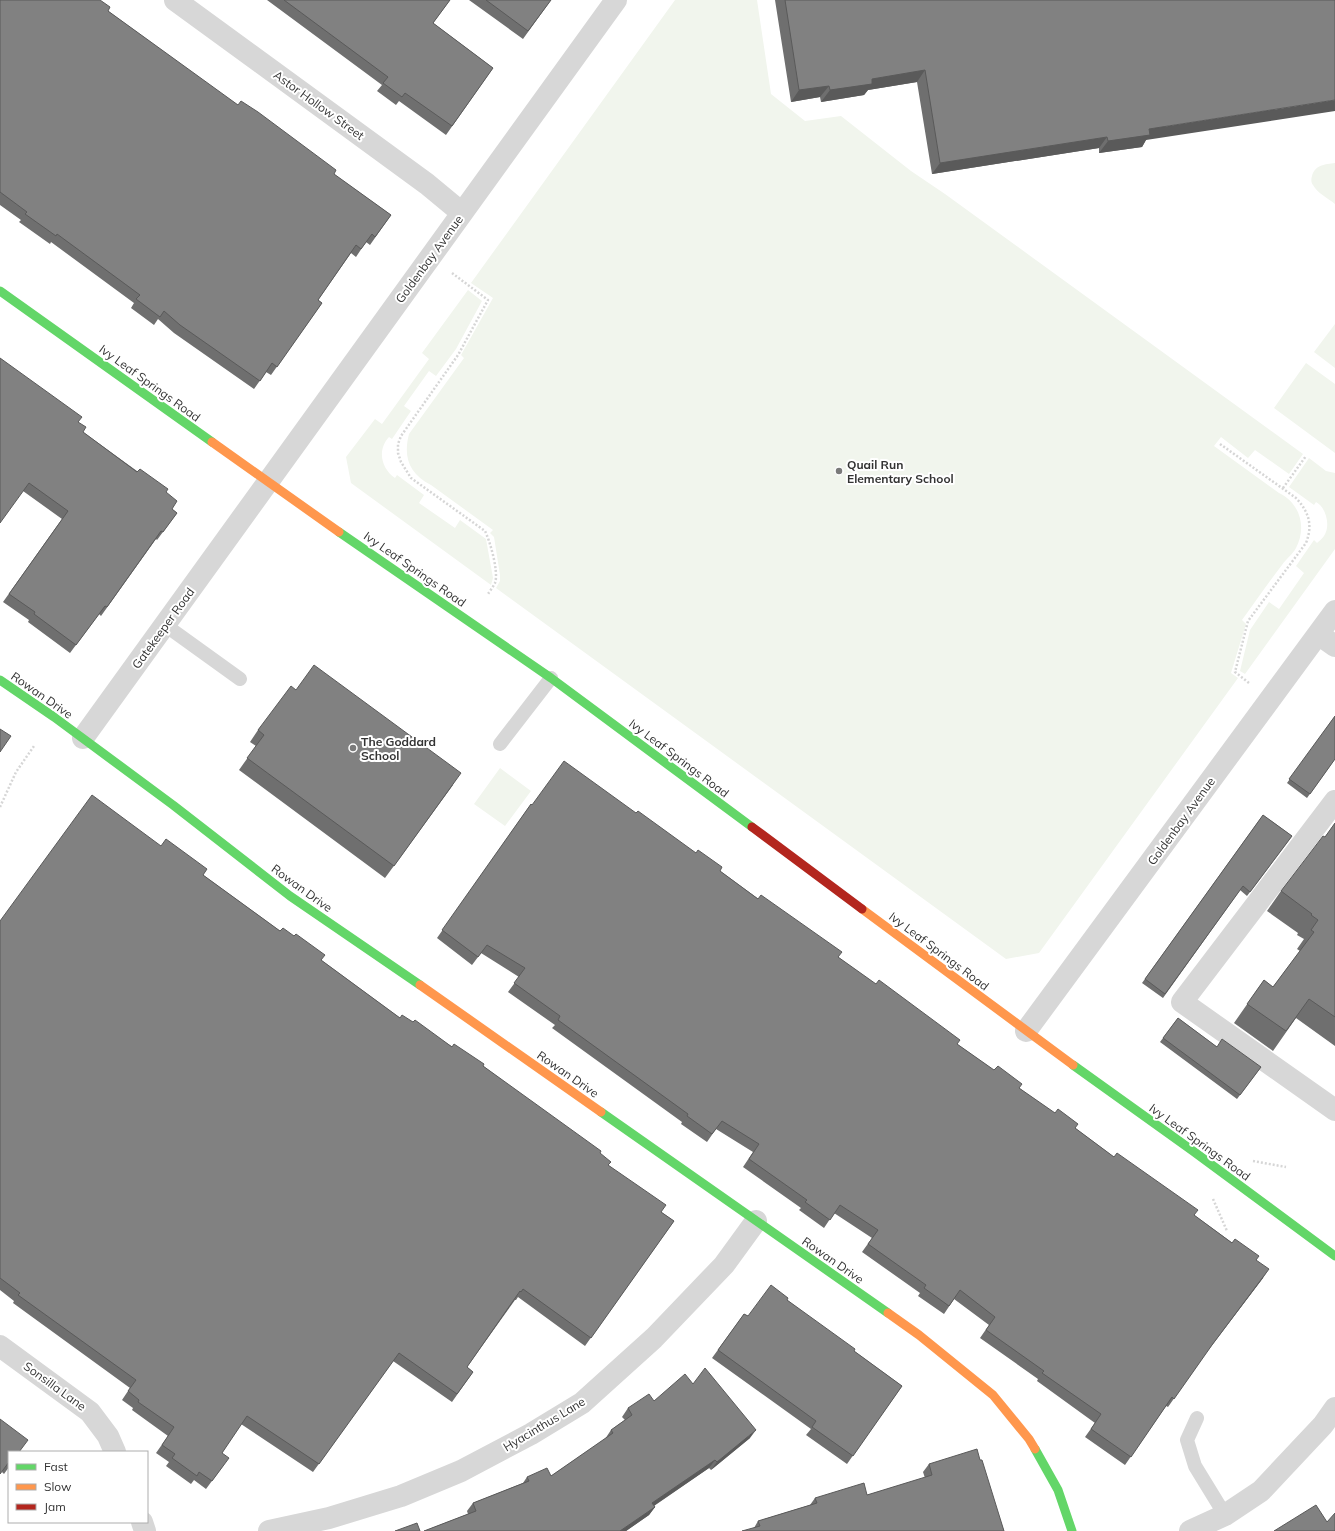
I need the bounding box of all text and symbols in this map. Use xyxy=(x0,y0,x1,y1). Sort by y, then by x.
street label: Astor Hollow Street xyxy=(271,67,367,143)
street label: Goldenbay Avenue xyxy=(392,212,466,306)
street label: Ivy Leaf Springs Road xyxy=(97,341,203,425)
place label: Quail Run Elementary School xyxy=(847,457,954,486)
marker: Quail Run Elementary School xyxy=(834,466,844,476)
street label: Ivy Leaf Springs Road xyxy=(361,528,469,610)
street label: Gatekeeper Road xyxy=(129,585,197,671)
street label: Rowan Drive xyxy=(8,668,76,722)
street label: Ivy Leaf Springs Road xyxy=(626,716,732,800)
place label: The Goddard School xyxy=(361,734,436,763)
marker: The Goddard School xyxy=(348,743,358,753)
street label: Goldenbay Avenue xyxy=(1144,774,1218,868)
street label: Rowan Drive xyxy=(269,861,335,915)
street label: Ivy Leaf Springs Road xyxy=(886,909,992,993)
street label: Rowan Drive xyxy=(534,1047,602,1101)
street label: Ivy Leaf Springs Road xyxy=(1147,1100,1253,1184)
street label: Rowan Drive xyxy=(799,1233,867,1287)
street label: Sonsilla Lane xyxy=(21,1358,89,1414)
street label: Hyacinthus Lane xyxy=(500,1394,588,1454)
legend xyxy=(8,1451,148,1523)
text: Fast xyxy=(44,1459,68,1474)
text: Slow xyxy=(44,1479,72,1494)
text: Jam xyxy=(44,1499,66,1514)

